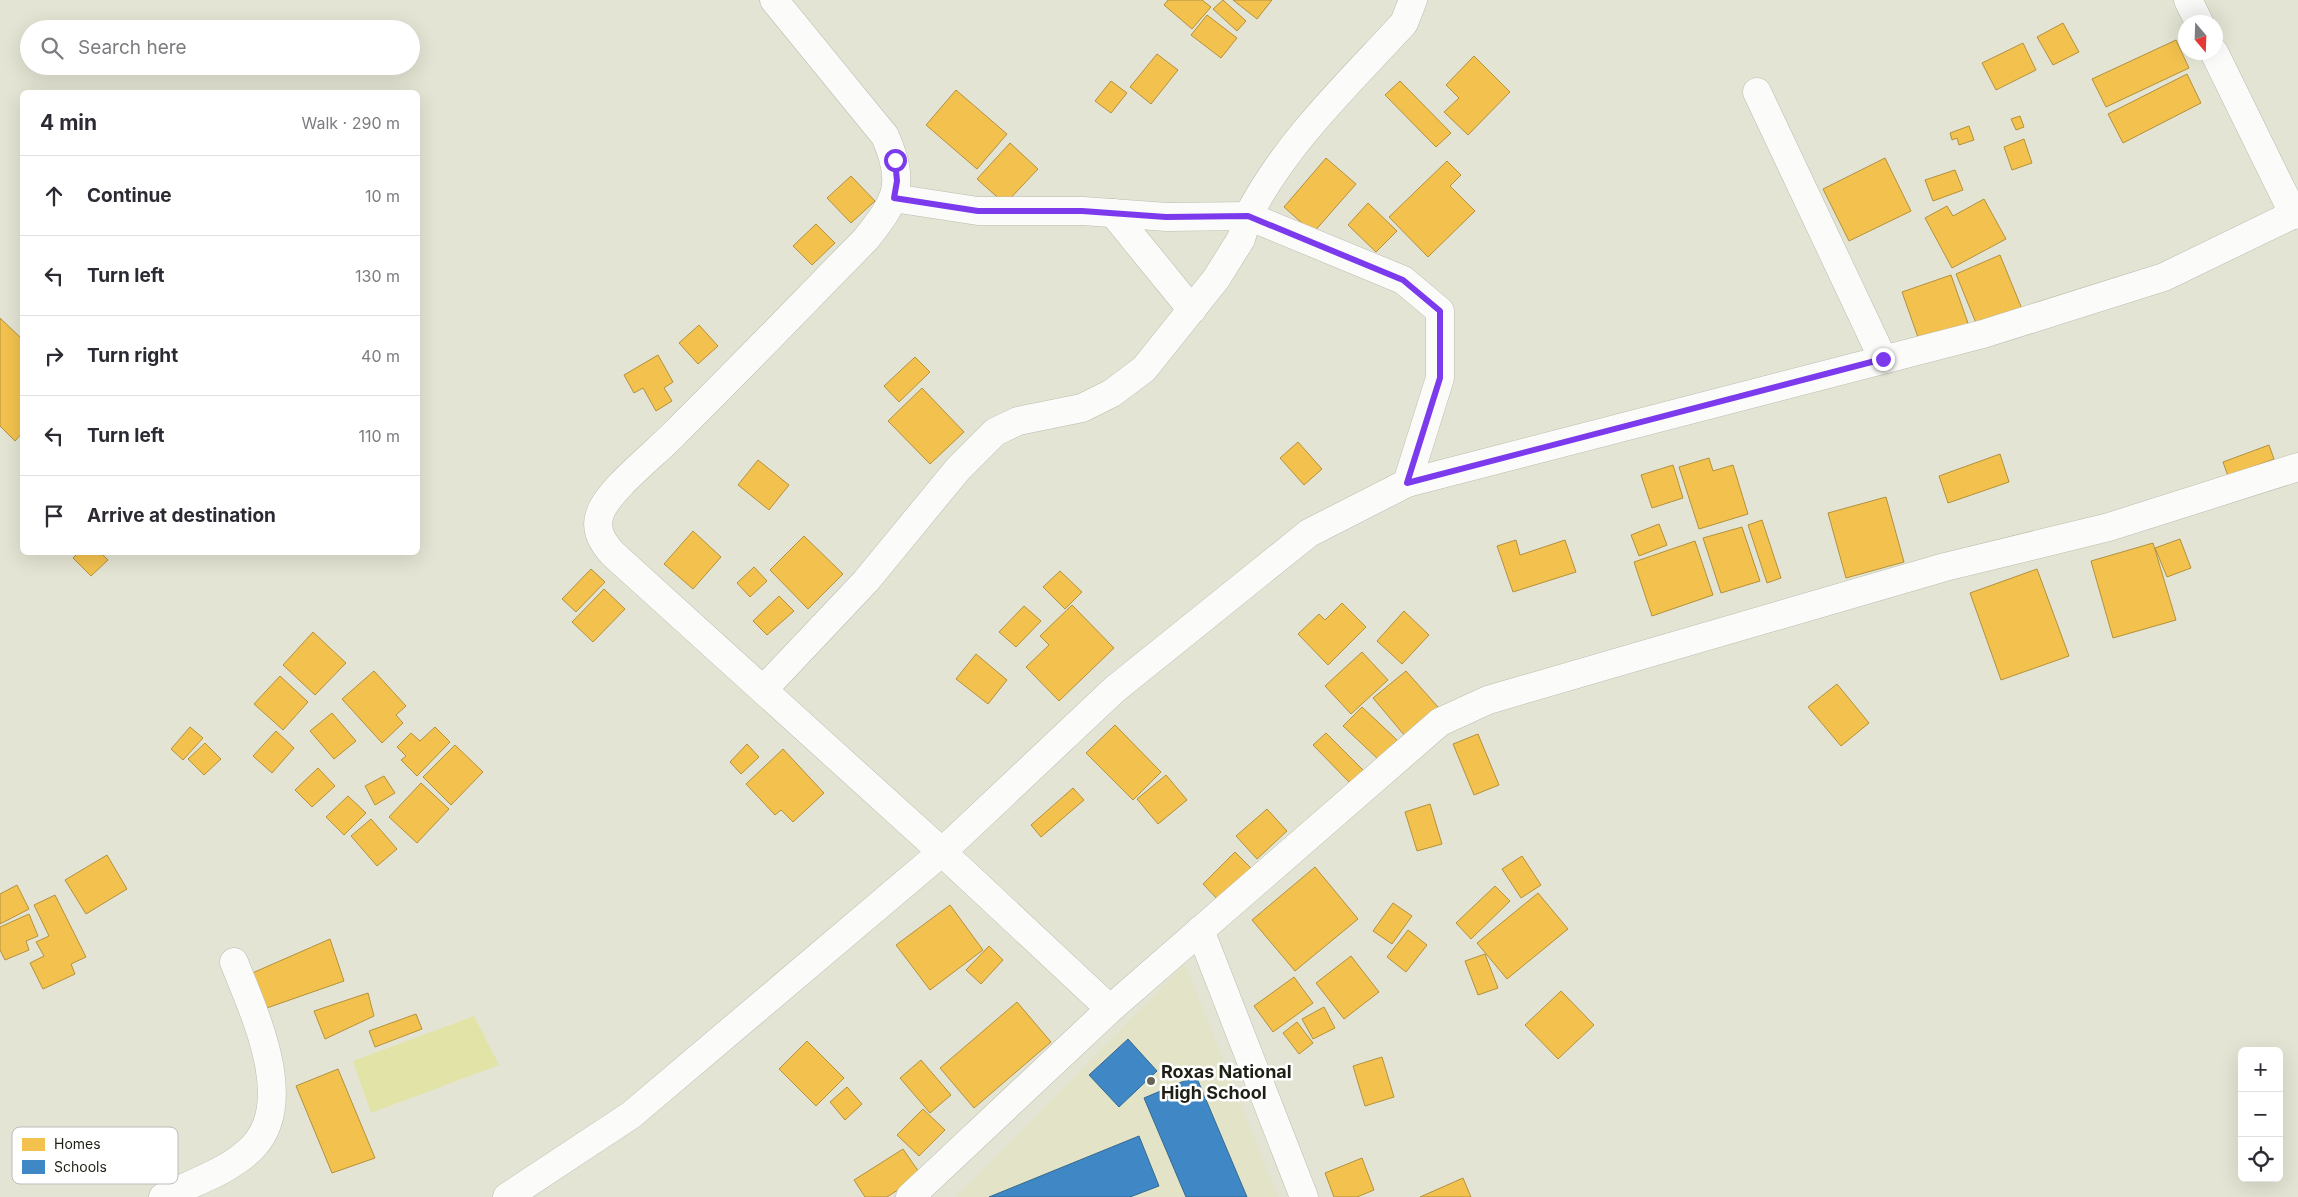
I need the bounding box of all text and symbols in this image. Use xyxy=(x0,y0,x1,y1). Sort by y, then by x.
north arrow xyxy=(2178,15,2223,60)
search box xyxy=(20,20,420,75)
icon: search xyxy=(38,34,66,62)
text: Search here xyxy=(78,36,187,59)
text: 4 min xyxy=(40,110,97,135)
text: Walk · 290 m xyxy=(302,113,400,133)
route start xyxy=(884,149,907,172)
icon: ahead xyxy=(40,182,68,210)
text: Continue xyxy=(87,184,172,207)
text: 10 m xyxy=(365,186,400,206)
icon: left xyxy=(40,262,68,290)
text: Turn left xyxy=(87,264,165,287)
text: 130 m xyxy=(355,266,400,286)
icon: right xyxy=(40,342,68,370)
text: Turn right xyxy=(87,344,178,367)
text: 40 m xyxy=(361,346,400,366)
route end xyxy=(1872,348,1895,371)
icon: left xyxy=(40,422,68,450)
text: Turn left xyxy=(87,424,165,447)
text: 110 m xyxy=(358,426,400,446)
icon: arrive xyxy=(40,502,68,530)
text: Arrive at destination xyxy=(87,504,276,527)
map controls xyxy=(2238,1047,2283,1182)
button: + xyxy=(2238,1047,2283,1092)
place label: Roxas National High School xyxy=(1161,1061,1292,1103)
marker: Roxas National High School xyxy=(1145,1075,1157,1087)
button: − xyxy=(2238,1092,2283,1137)
legend xyxy=(12,1127,178,1184)
text: Homes xyxy=(54,1135,101,1152)
button: locate xyxy=(2238,1137,2283,1182)
text: Schools xyxy=(54,1158,107,1175)

